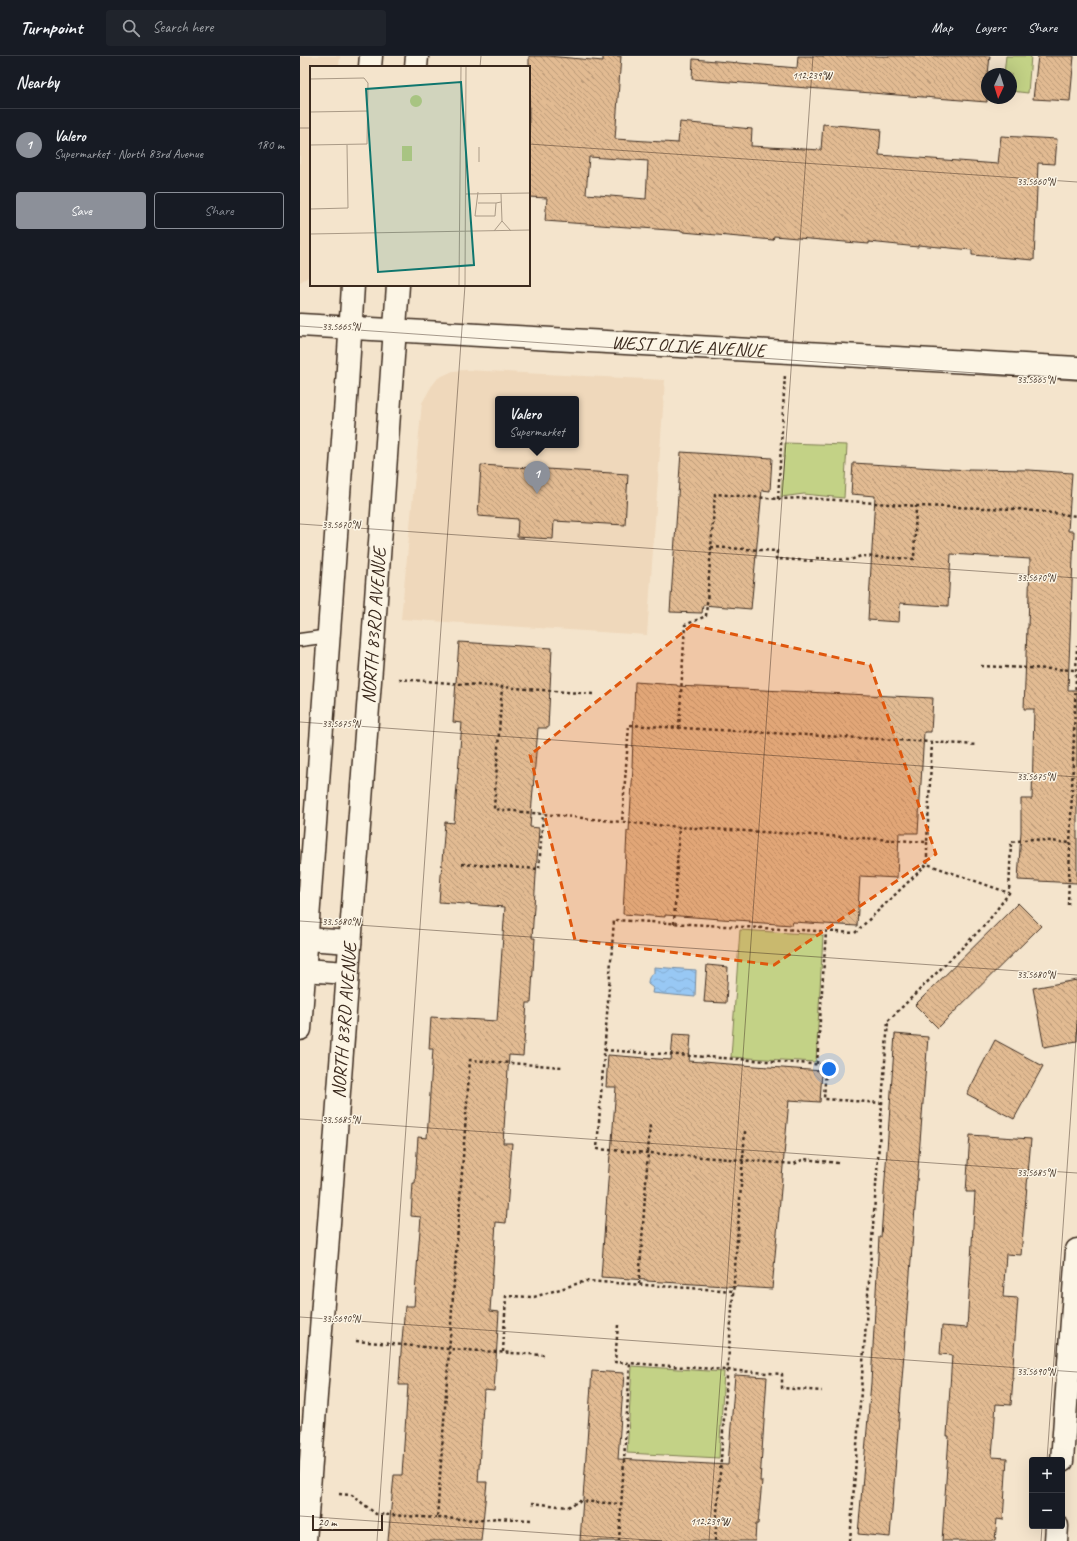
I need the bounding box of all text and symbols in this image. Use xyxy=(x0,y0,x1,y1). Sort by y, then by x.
search box xyxy=(106,10,386,46)
text: Turnpoint xyxy=(20,16,82,40)
icon: search xyxy=(120,17,142,39)
text: Search here xyxy=(152,18,214,37)
text: Map xyxy=(931,19,953,36)
text: Layers xyxy=(975,19,1006,36)
text: Share xyxy=(1028,19,1057,36)
inset map xyxy=(310,66,530,286)
north arrow xyxy=(981,68,1017,104)
text: 112.239°W xyxy=(792,69,833,82)
text: Nearby xyxy=(16,72,59,93)
text: Valero xyxy=(54,127,86,146)
text: 1 xyxy=(26,137,32,153)
text: 180 m xyxy=(256,137,284,153)
text: Supermarket · North 83rd Avenue xyxy=(54,146,203,162)
text: 33.5660°N xyxy=(1017,175,1057,188)
button: Save xyxy=(16,192,146,229)
button: Share xyxy=(154,192,284,229)
text: 33.5665°N xyxy=(322,320,362,333)
street label: WEST OLIVE AVENUE xyxy=(611,330,768,363)
text: 33.5665°N xyxy=(1017,373,1057,386)
popup xyxy=(495,396,579,448)
text: Valero xyxy=(509,405,541,424)
text: Supermarket xyxy=(509,424,565,440)
pin: 1 xyxy=(524,461,550,494)
text: 33.5670°N xyxy=(322,518,362,531)
street label: NORTH 83RD AVENUE xyxy=(356,544,392,704)
text: 33.5670°N xyxy=(1017,571,1057,584)
text: 33.5675°N xyxy=(322,717,362,730)
text: 33.5675°N xyxy=(1017,770,1057,783)
text: 33.5680°N xyxy=(322,915,362,928)
street label: NORTH 83RD AVENUE xyxy=(326,939,362,1099)
text: 33.5680°N xyxy=(1017,968,1057,981)
your location xyxy=(819,1059,839,1079)
text: 33.5685°N xyxy=(322,1113,362,1126)
text: 33.5685°N xyxy=(1017,1166,1057,1179)
text: 33.5690°N xyxy=(322,1312,362,1325)
text: 33.5690°N xyxy=(1017,1365,1057,1378)
map controls xyxy=(1029,1457,1065,1529)
button: + xyxy=(1029,1457,1065,1493)
button: − xyxy=(1029,1493,1065,1529)
scale bar xyxy=(312,1513,383,1532)
text: 20 m xyxy=(318,1515,337,1529)
text: 112.239°W xyxy=(690,1515,731,1528)

